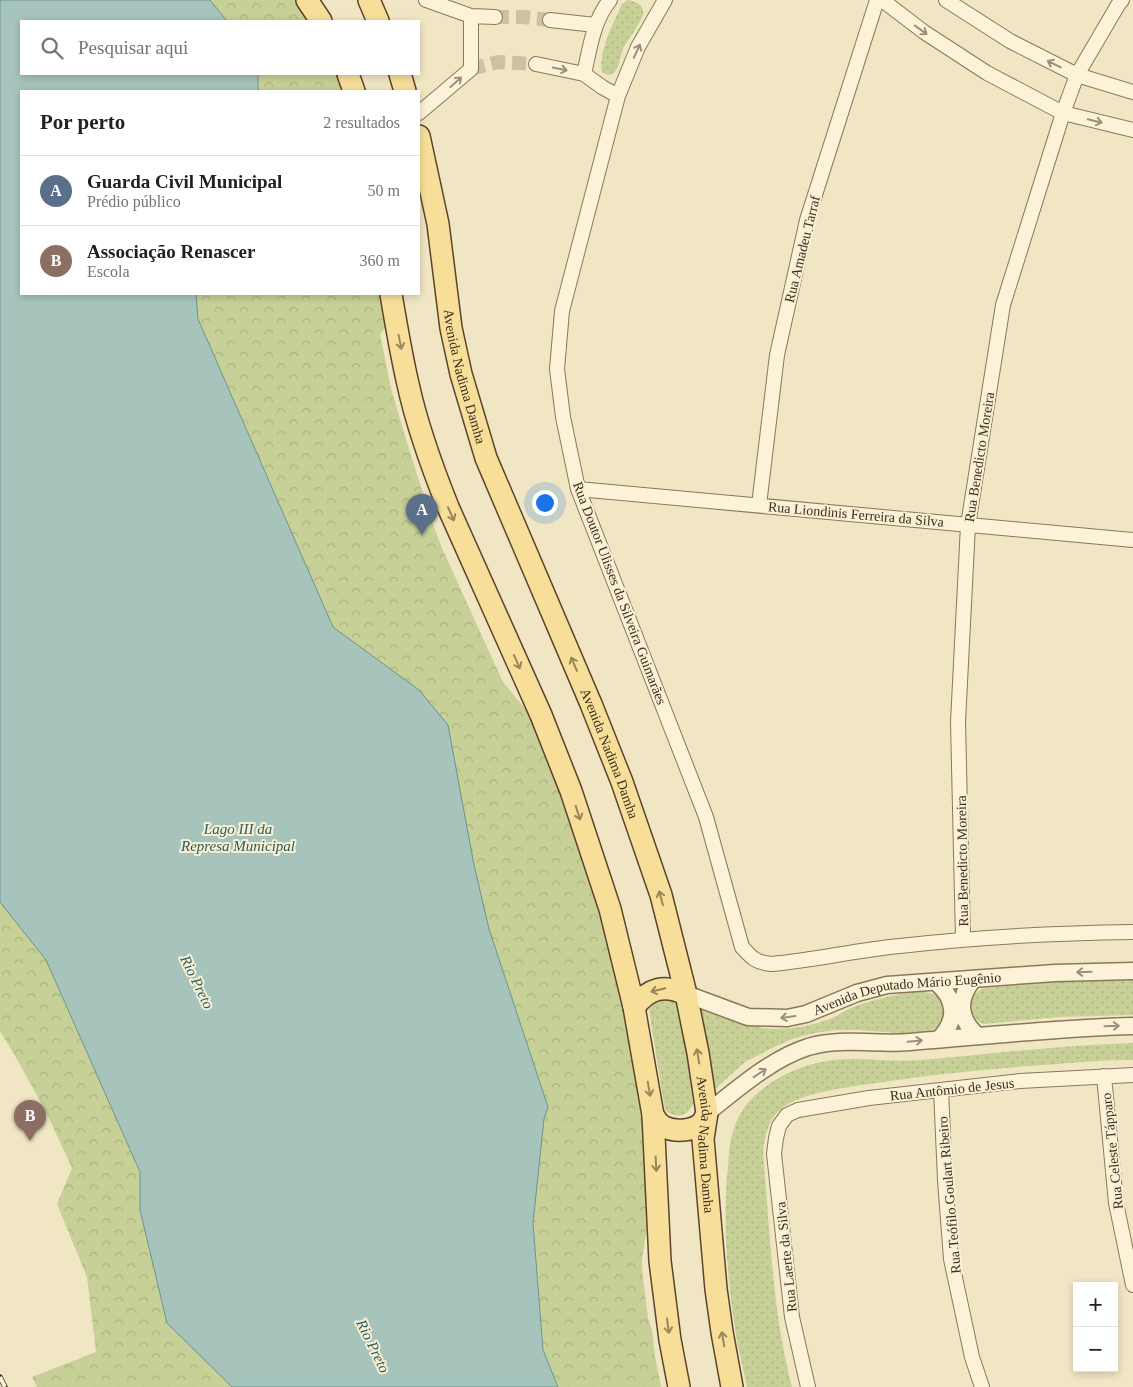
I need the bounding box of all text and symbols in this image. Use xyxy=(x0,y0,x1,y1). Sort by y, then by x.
search box xyxy=(20,20,420,75)
one-way arrow xyxy=(914,24,927,35)
icon: search xyxy=(38,34,66,62)
text: Pesquisar aqui xyxy=(78,37,188,58)
one-way arrow xyxy=(632,44,642,59)
one-way arrow xyxy=(1047,58,1062,68)
one-way arrow xyxy=(551,65,567,74)
one-way arrow xyxy=(450,76,463,87)
text: Por perto xyxy=(40,110,125,134)
text: 2 resultados xyxy=(323,114,400,131)
one-way arrow xyxy=(1086,117,1102,126)
text: Guarda Civil Municipal xyxy=(87,171,282,192)
text: A xyxy=(50,182,62,199)
text: 50 m xyxy=(368,182,400,199)
text: Prédio público xyxy=(87,193,181,210)
street label: Rua Amadeu Tarraf xyxy=(782,194,823,304)
text: Associação Renascer xyxy=(87,241,255,262)
text: B xyxy=(51,252,61,269)
text: 360 m xyxy=(360,252,400,269)
text: Escola xyxy=(87,263,130,280)
street label: Avenida Nadima Damha xyxy=(441,308,489,446)
one-way arrow xyxy=(395,333,405,349)
street label: Rua Benedicto Moreira xyxy=(962,390,997,523)
street label: Rua Doutor Ulisses da Silveira Guimarães xyxy=(570,480,669,707)
your location xyxy=(532,490,558,516)
pin: A xyxy=(406,494,438,535)
street label: Rua Liondinis Ferreira da Silva xyxy=(767,499,945,530)
one-way arrow xyxy=(447,506,457,521)
one-way arrow xyxy=(513,654,523,669)
one-way arrow xyxy=(568,657,578,672)
street label: Avenida Nadima Damha xyxy=(577,686,641,821)
street label: Rua Benedicto Moreira xyxy=(954,794,971,927)
one-way arrow xyxy=(574,804,583,820)
water label: Lago III da Represa Municipal xyxy=(180,821,295,854)
one-way arrow xyxy=(656,891,666,907)
water label: Rio Preto xyxy=(177,952,217,1012)
one-way arrow xyxy=(1077,968,1093,977)
street label: Avenida Deputado Mário Eugênio xyxy=(811,970,1002,1018)
one-way arrow xyxy=(650,986,666,995)
one-way arrow xyxy=(780,1012,796,1022)
one-way arrow xyxy=(1104,1022,1120,1031)
one-way arrow xyxy=(907,1037,923,1046)
one-way arrow xyxy=(693,1049,703,1065)
one-way arrow xyxy=(752,1067,766,1077)
street label: Avenida Nadima Damha xyxy=(694,1075,716,1215)
street label: Rua Antômio de Jesus xyxy=(889,1076,1015,1103)
one-way arrow xyxy=(644,1081,654,1097)
street label: Rua Celeste Tápparo xyxy=(1099,1092,1126,1210)
pin: B xyxy=(14,1100,46,1141)
street label: Rua Teófilo Goulart Ribeiro xyxy=(935,1116,964,1274)
one-way arrow xyxy=(651,1156,660,1172)
street label: Rua Laerte da Silva xyxy=(773,1200,800,1313)
map controls xyxy=(1073,1282,1118,1372)
button: + xyxy=(1073,1282,1118,1327)
water label: Rio Preto xyxy=(353,1316,393,1376)
one-way arrow xyxy=(663,1318,673,1334)
button: − xyxy=(1073,1327,1118,1372)
one-way arrow xyxy=(718,1332,728,1348)

